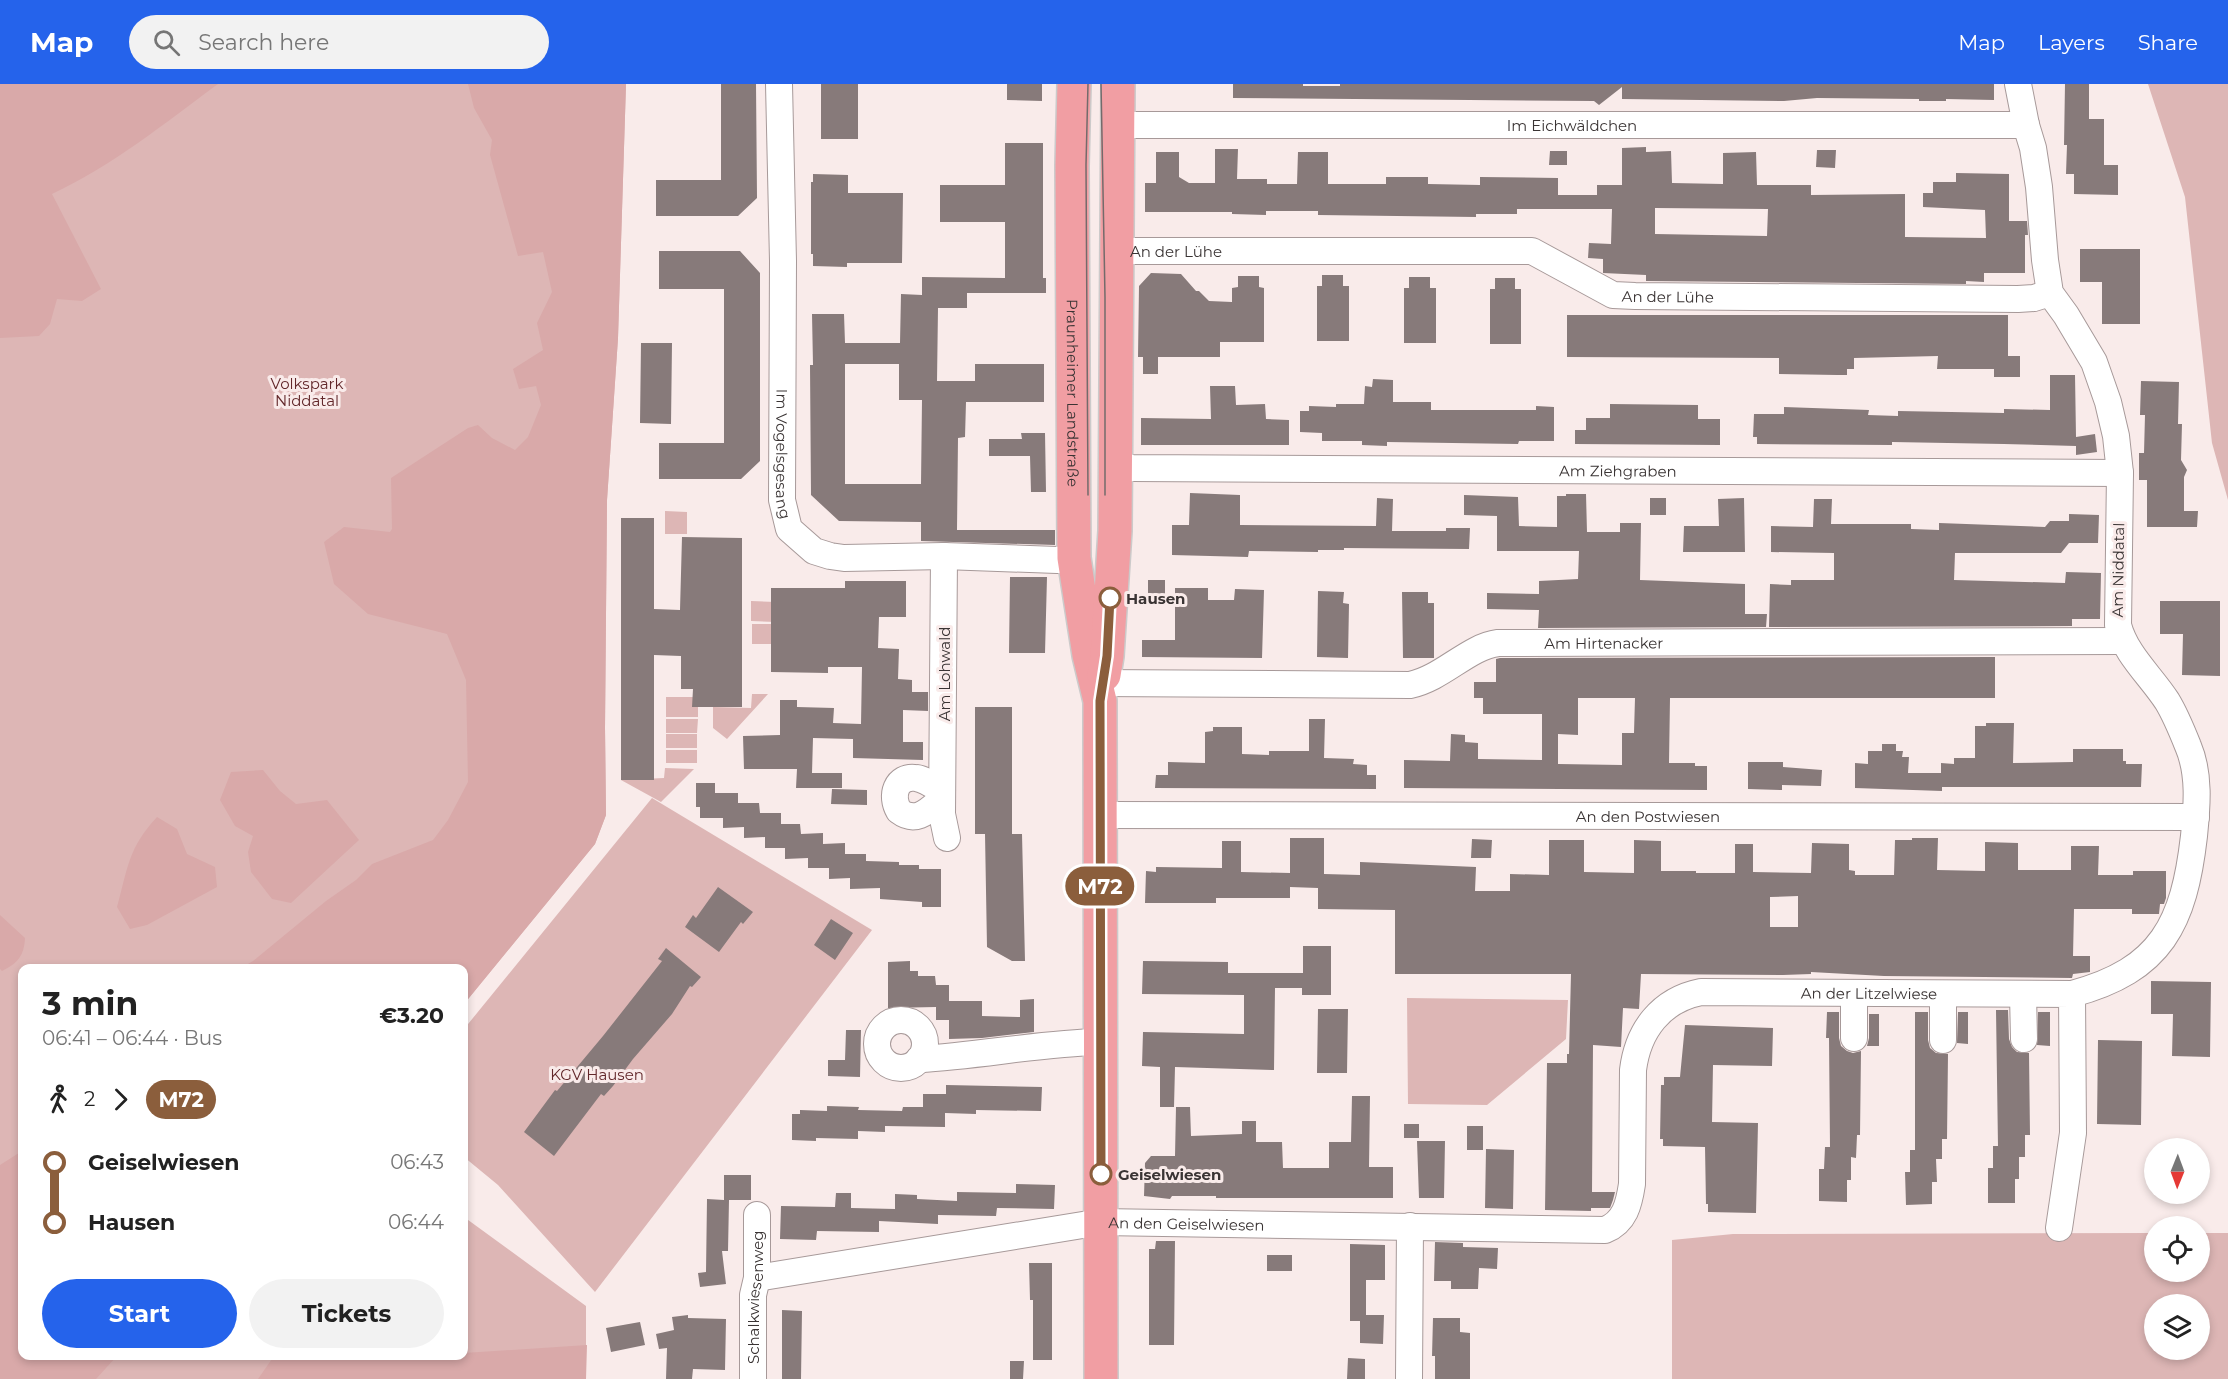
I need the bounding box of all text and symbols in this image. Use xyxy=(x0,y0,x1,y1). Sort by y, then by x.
search box xyxy=(129,15,549,69)
text: Map xyxy=(30,25,93,59)
icon: search xyxy=(150,26,183,59)
text: Search here xyxy=(198,29,329,56)
text: Map xyxy=(1958,30,2005,55)
text: Layers xyxy=(2038,30,2105,55)
text: Share xyxy=(2138,30,2198,55)
street label: Im Eichwäldchen xyxy=(1507,116,1637,135)
street label: An der Lühe xyxy=(1130,242,1222,261)
street label: An der Lühe xyxy=(1621,286,1714,306)
street label: Praunheimer Landstraße xyxy=(1063,299,1083,487)
park label: Volkspark Niddatal xyxy=(271,374,344,410)
street label: Im Vogelsgesang xyxy=(772,389,796,521)
street label: Am Ziehgraben xyxy=(1559,461,1677,480)
street label: Am Niddatal xyxy=(2108,522,2128,618)
marker: Hausen xyxy=(1099,587,1121,609)
place label: Hausen xyxy=(1126,589,1185,608)
street label: Am Lohwald xyxy=(935,627,954,721)
street label: Am Hirtenacker xyxy=(1544,633,1663,652)
street label: An den Postwiesen xyxy=(1576,806,1720,826)
line badge: M72 xyxy=(1066,866,1134,906)
text: M72 xyxy=(1077,874,1123,899)
text: 3 min xyxy=(42,983,138,1023)
street label: An der Litzelwiese xyxy=(1801,983,1937,1003)
text: €3.20 xyxy=(379,1002,444,1029)
text: 06:41 – 06:44 · Bus xyxy=(42,1026,222,1050)
park label: KGV Hausen xyxy=(550,1065,644,1084)
icon: walk xyxy=(42,1083,75,1116)
icon: forward xyxy=(104,1083,137,1116)
text: 2 xyxy=(84,1087,95,1111)
text: M72 xyxy=(158,1087,204,1112)
north arrow xyxy=(2144,1138,2210,1204)
map controls xyxy=(2144,1138,2210,1360)
text: Geiselwiesen xyxy=(88,1149,240,1176)
text: 06:43 xyxy=(390,1150,444,1174)
marker: Geiselwiesen xyxy=(1090,1163,1112,1185)
place label: Geiselwiesen xyxy=(1118,1165,1221,1184)
text: Hausen xyxy=(88,1209,175,1236)
text: 06:44 xyxy=(388,1210,444,1234)
street label: An den Geiselwiesen xyxy=(1108,1213,1265,1234)
button: locate xyxy=(2144,1216,2210,1282)
street label: Schalkwiesenweg xyxy=(743,1230,767,1364)
button: Start xyxy=(42,1279,237,1348)
button: Tickets xyxy=(249,1279,444,1348)
button: layers xyxy=(2144,1294,2210,1360)

